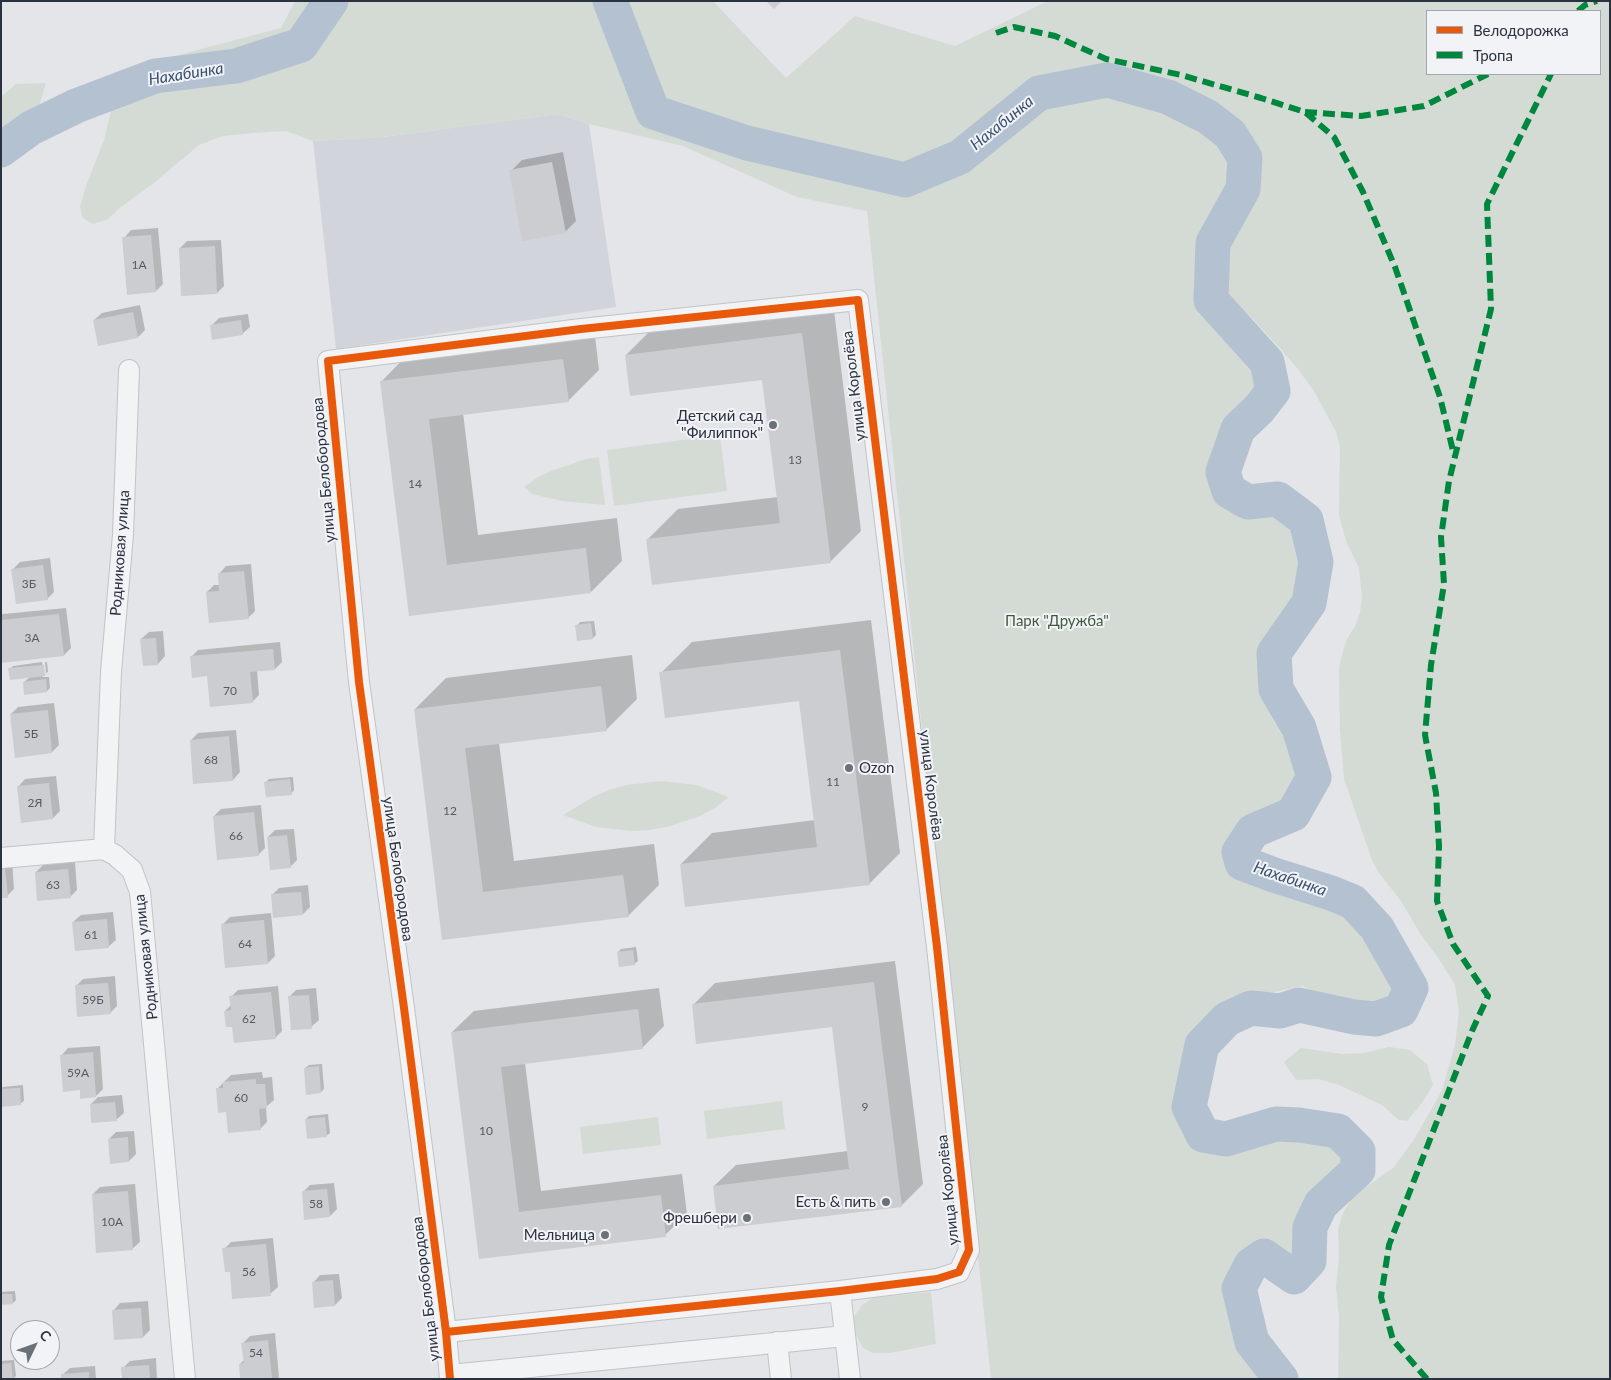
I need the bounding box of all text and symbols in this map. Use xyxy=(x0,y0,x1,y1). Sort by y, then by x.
legend xyxy=(1426,10,1601,75)
text: Велодорожка xyxy=(1473,21,1569,39)
text: Тропа xyxy=(1473,46,1513,64)
water label: Нахабинка xyxy=(147,59,225,89)
water label: Нахабинка xyxy=(967,92,1037,154)
house number: 1А xyxy=(131,258,147,272)
street label: улица Королёва xyxy=(838,330,870,442)
street label: улица Белобородова xyxy=(309,397,339,543)
place label: Детский сад "Филиппок" xyxy=(677,407,763,442)
marker: Детский сад "Филиппок" xyxy=(767,419,779,431)
house number: 13 xyxy=(788,453,802,467)
house number: 14 xyxy=(408,477,422,491)
street label: Родниковая улица xyxy=(107,489,133,617)
house number: 3Б xyxy=(22,577,36,591)
park label: Парк "Дружба" xyxy=(1005,612,1109,630)
house number: 3А xyxy=(24,631,40,645)
house number: 70 xyxy=(223,684,237,698)
house number: 5Б xyxy=(24,727,38,741)
street label: улица Королёва xyxy=(915,729,947,841)
house number: 68 xyxy=(204,753,218,767)
place label: Ozon xyxy=(859,759,894,777)
marker: Ozon xyxy=(843,762,855,774)
house number: 11 xyxy=(826,775,840,789)
house number: 2Я xyxy=(28,796,42,810)
street label: улица Белобородова xyxy=(379,796,417,942)
house number: 12 xyxy=(443,804,457,818)
house number: 66 xyxy=(229,829,243,843)
water label: Нахабинка xyxy=(1251,858,1329,900)
house number: 63 xyxy=(46,878,60,892)
street label: Родниковая улица xyxy=(130,893,162,1021)
house number: 61 xyxy=(84,928,98,942)
house number: 64 xyxy=(238,937,252,951)
house number: 59Б xyxy=(82,993,104,1007)
house number: 62 xyxy=(242,1012,256,1026)
house number: 59А xyxy=(67,1066,89,1080)
house number: 60 xyxy=(234,1091,248,1105)
house number: 9 xyxy=(862,1100,868,1114)
house number: 10 xyxy=(479,1124,493,1138)
street label: улица Королёва xyxy=(933,1134,963,1246)
place label: Есть & пить xyxy=(796,1193,876,1211)
marker: Есть & пить xyxy=(880,1196,892,1208)
house number: 58 xyxy=(309,1197,323,1211)
place label: Фрешбери xyxy=(663,1209,737,1227)
marker: Фрешбери xyxy=(741,1212,753,1224)
house number: 10А xyxy=(101,1215,123,1229)
street label: улица Белобородова xyxy=(408,1216,444,1362)
place label: Мельница xyxy=(524,1226,595,1244)
marker: Мельница xyxy=(599,1229,611,1241)
house number: 56 xyxy=(242,1265,256,1279)
north arrow xyxy=(10,1320,60,1370)
text: С xyxy=(36,1326,55,1344)
house number: 54 xyxy=(249,1346,263,1360)

